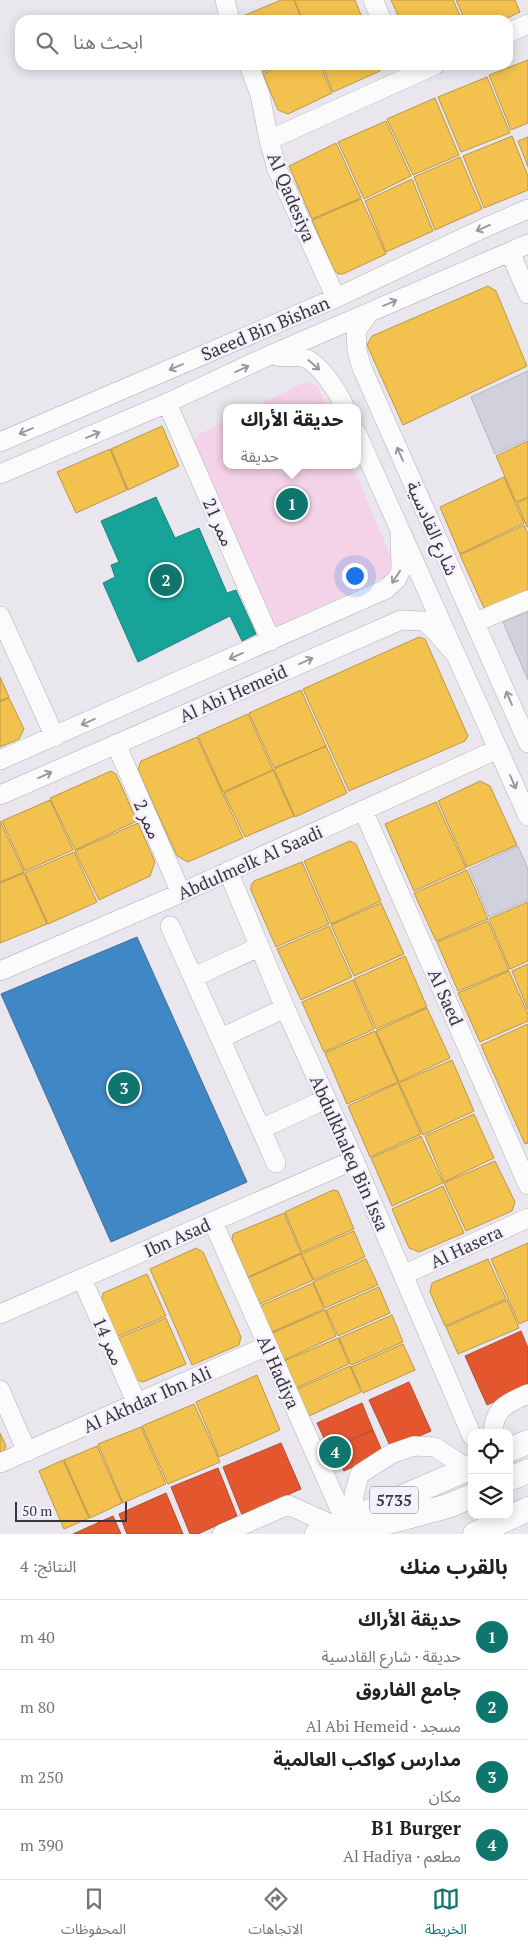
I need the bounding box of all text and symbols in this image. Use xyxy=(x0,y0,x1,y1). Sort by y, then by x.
search box xyxy=(15,15,513,70)
icon: search xyxy=(33,29,61,57)
text: ابحث هنا xyxy=(73,29,143,54)
street label: Al Qadesiya xyxy=(262,149,322,245)
one-way arrow xyxy=(476,224,491,233)
street label: Saeed Bin Bishan xyxy=(197,290,333,366)
one-way arrow xyxy=(382,298,397,308)
one-way arrow xyxy=(307,359,320,370)
one-way arrow xyxy=(169,362,184,372)
one-way arrow xyxy=(234,363,249,373)
popup xyxy=(223,404,361,469)
text: حديقة الأراك xyxy=(241,406,343,431)
one-way arrow xyxy=(19,426,34,436)
one-way arrow xyxy=(85,429,100,439)
text: حديقة xyxy=(241,445,279,467)
one-way arrow xyxy=(395,447,404,462)
street label: شارع القادسية xyxy=(399,477,464,580)
pin: 1 xyxy=(276,485,308,523)
street label: ممر 21 xyxy=(198,494,240,550)
pin: 2 xyxy=(150,561,182,599)
your location xyxy=(342,563,368,589)
one-way arrow xyxy=(391,570,401,584)
one-way arrow xyxy=(229,652,244,662)
one-way arrow xyxy=(298,655,313,665)
street label: Al Abi Hemeid xyxy=(175,658,291,728)
one-way arrow xyxy=(503,691,513,706)
one-way arrow xyxy=(81,718,96,728)
one-way arrow xyxy=(37,770,52,780)
one-way arrow xyxy=(508,774,518,789)
street label: ممر 2 xyxy=(129,795,167,843)
street label: Abdulmelk Al Saadi xyxy=(174,819,326,905)
street label: Al Saed xyxy=(423,965,469,1029)
pin: 3 xyxy=(108,1069,140,1107)
street label: Abdulkhaleq Bin Issa xyxy=(305,1071,395,1235)
street label: Ibn Asad xyxy=(140,1212,214,1262)
street label: Al Hasera xyxy=(426,1219,506,1273)
street label: ممر 14 xyxy=(88,1313,130,1369)
street label: Al Hadiya xyxy=(252,1332,306,1412)
street label: Al Akhdar Ibn Ali xyxy=(79,1360,215,1438)
map controls xyxy=(468,1429,513,1519)
button: locate xyxy=(468,1429,513,1474)
pin: 4 xyxy=(319,1433,351,1471)
button: layers xyxy=(468,1474,513,1519)
road number: 5735 xyxy=(370,1486,418,1514)
scale bar xyxy=(15,1499,128,1522)
text: 50 m xyxy=(22,1501,52,1520)
text: بالقرب منك xyxy=(400,1552,508,1580)
text: النتائج: 4 xyxy=(20,1555,76,1577)
text: حديقة الأراك xyxy=(358,1606,461,1631)
text: 40 m xyxy=(20,1626,55,1648)
text: 1 xyxy=(487,1626,497,1648)
text: حديقة · شارع القادسية xyxy=(321,1645,461,1667)
text: جامع الفاروق xyxy=(356,1676,461,1701)
text: 80 m xyxy=(20,1696,55,1718)
text: 2 xyxy=(487,1696,497,1718)
text: مسجد · Al Abi Hemeid xyxy=(306,1715,461,1737)
text: مدارس كواكب العالمية xyxy=(273,1746,461,1771)
text: 250 m xyxy=(20,1766,63,1788)
text: 3 xyxy=(487,1766,497,1788)
text: مكان xyxy=(429,1785,461,1807)
text: B1 Burger xyxy=(371,1815,461,1840)
text: 390 m xyxy=(20,1834,63,1856)
text: 4 xyxy=(487,1834,497,1856)
text: مطعم · Al Hadiya xyxy=(343,1845,461,1867)
tab: المحفوظات xyxy=(61,1885,126,1944)
tab: الاتجاهات xyxy=(248,1885,303,1944)
tab: الخريطة xyxy=(425,1885,467,1944)

